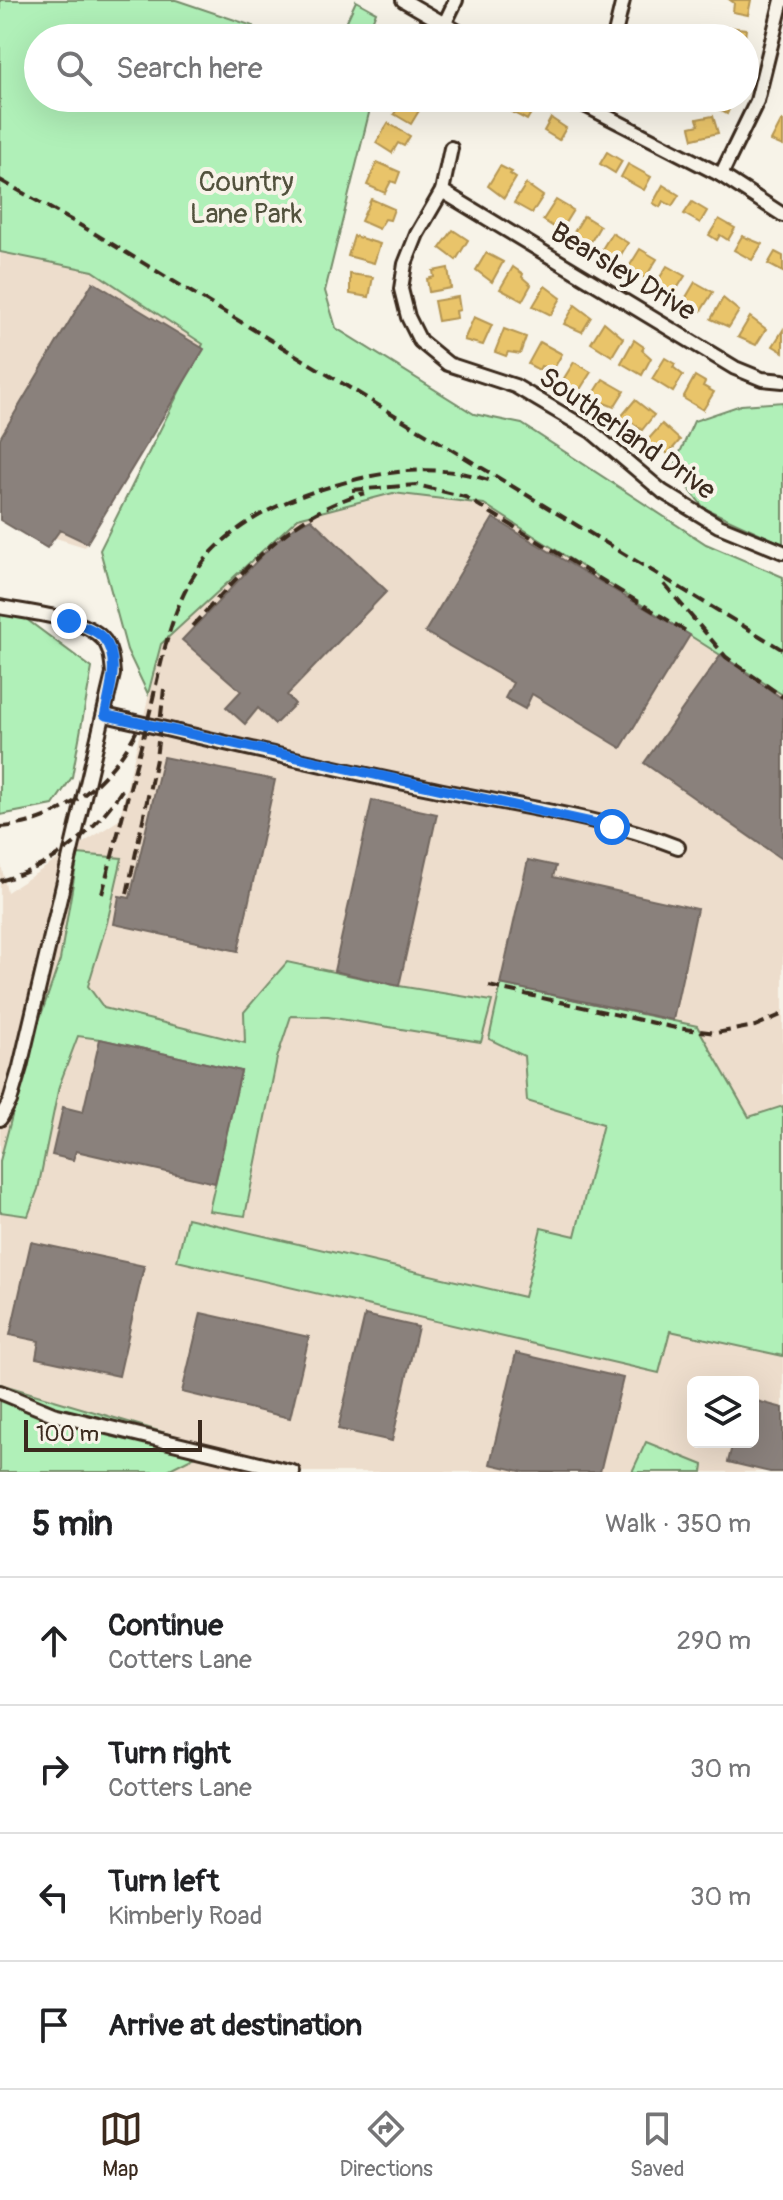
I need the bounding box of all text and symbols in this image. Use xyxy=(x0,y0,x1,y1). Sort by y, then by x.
search box xyxy=(24,24,759,112)
icon: search xyxy=(52,46,96,90)
text: Search here xyxy=(116,50,263,87)
park label: Country Lane Park xyxy=(190,165,303,232)
street label: Bearsley Drive xyxy=(544,215,702,329)
street label: Southerland Drive xyxy=(532,360,722,508)
route end xyxy=(51,603,87,639)
route start xyxy=(594,809,630,845)
map controls xyxy=(687,1376,759,1448)
button: layers xyxy=(687,1376,759,1448)
scale bar xyxy=(24,1416,202,1452)
text: 100 m xyxy=(36,1420,99,1448)
text: 5 min xyxy=(32,1503,113,1546)
text: Walk · 350 m xyxy=(605,1508,751,1540)
text: Continue xyxy=(108,1607,223,1644)
icon: ahead xyxy=(32,1619,76,1663)
text: 290 m xyxy=(677,1625,751,1657)
text: Cotters Lane xyxy=(108,1644,252,1676)
text: Turn right xyxy=(108,1735,231,1772)
icon: right xyxy=(32,1747,76,1791)
text: 30 m xyxy=(690,1753,751,1785)
text: Cotters Lane xyxy=(108,1772,252,1804)
text: Turn left xyxy=(108,1863,219,1900)
icon: left xyxy=(32,1875,76,1919)
text: 30 m xyxy=(690,1881,751,1913)
text: Kimberly Road xyxy=(108,1900,262,1932)
icon: arrive xyxy=(32,2003,76,2047)
text: Arrive at destination xyxy=(108,2007,362,2044)
tab: Map xyxy=(99,2107,143,2183)
tab: Directions xyxy=(340,2107,433,2183)
tab: Saved xyxy=(630,2107,684,2183)

